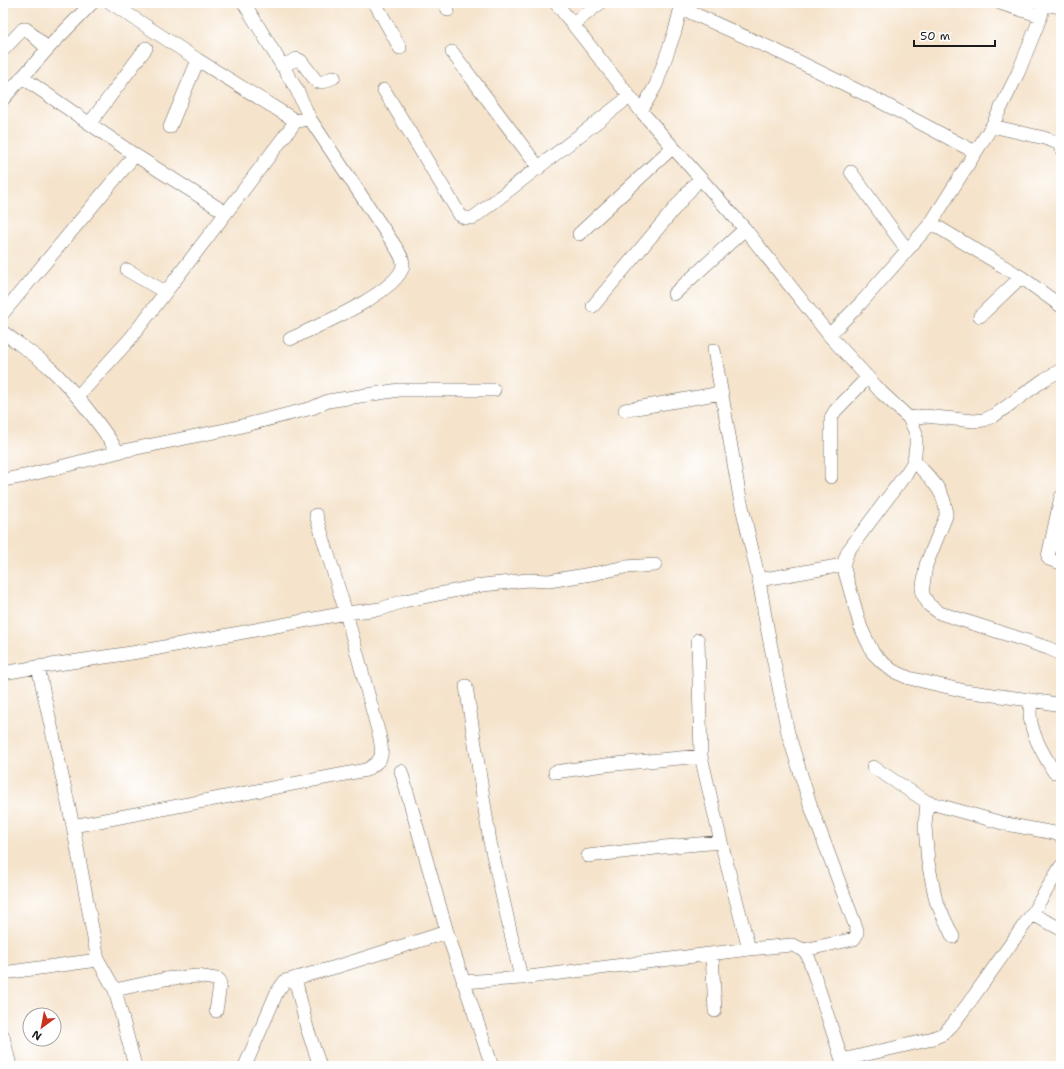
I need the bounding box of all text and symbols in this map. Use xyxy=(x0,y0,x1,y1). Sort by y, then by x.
scale bar xyxy=(914,22,995,48)
text: 50 m xyxy=(920,28,950,44)
north arrow xyxy=(22,1007,62,1047)
text: N xyxy=(29,1026,45,1044)

